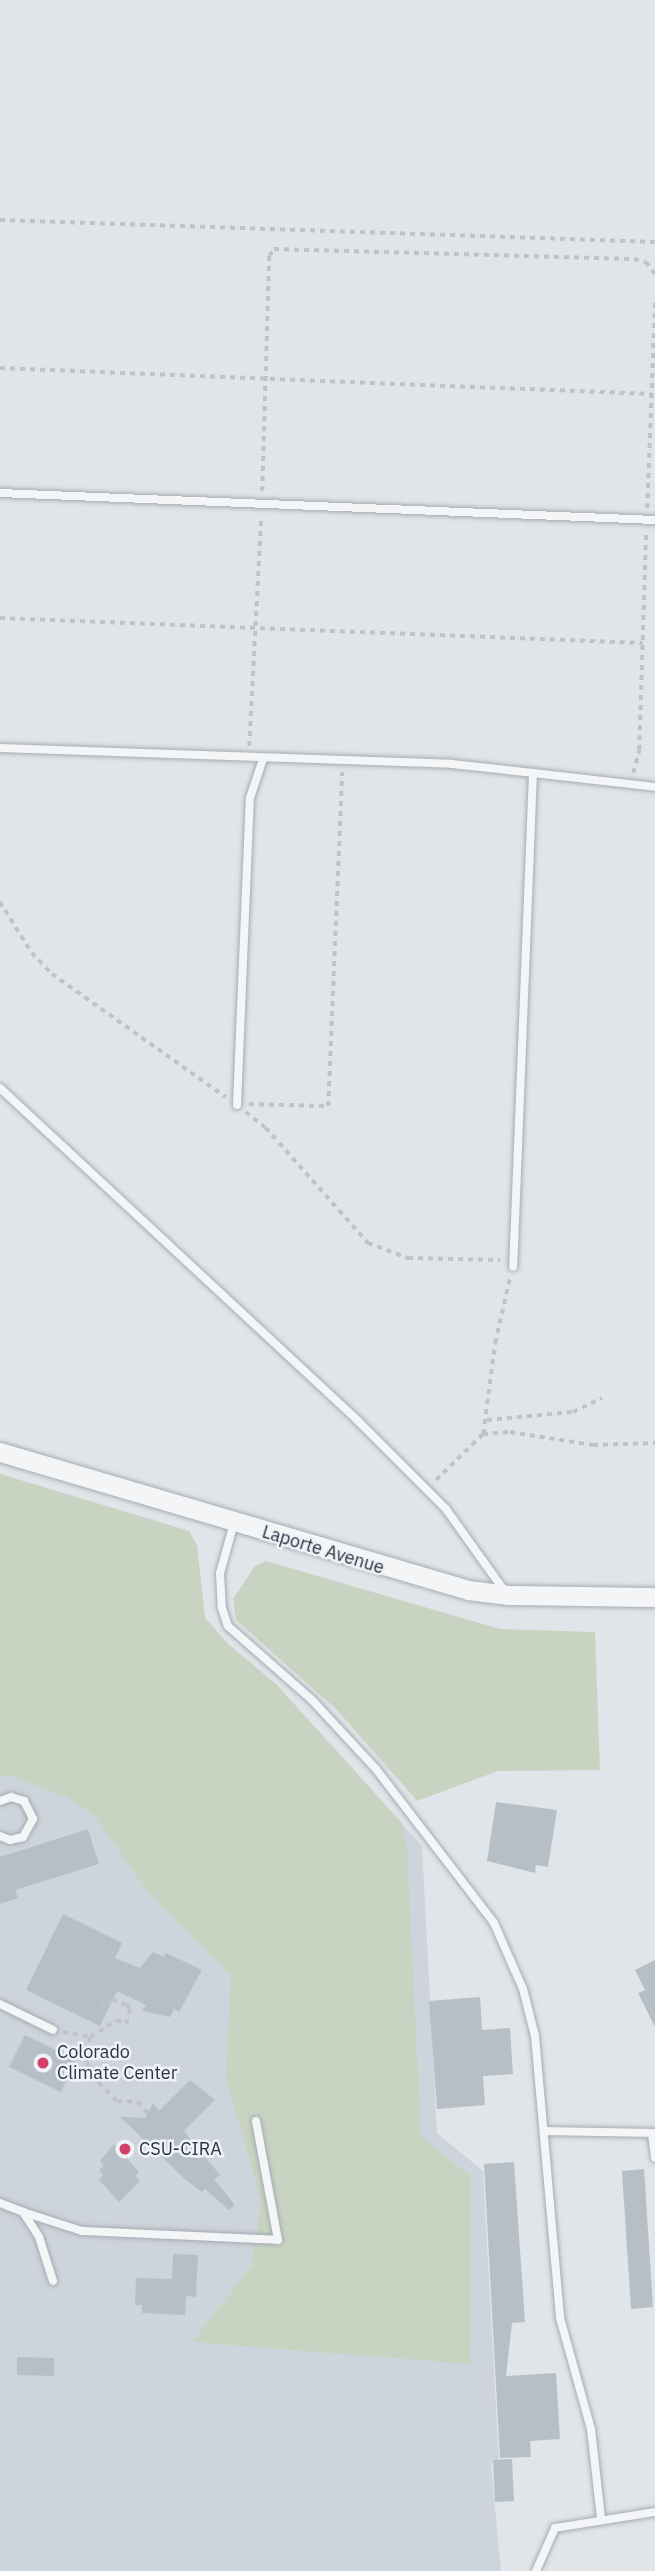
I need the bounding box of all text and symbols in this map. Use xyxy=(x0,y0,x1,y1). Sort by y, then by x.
street label: Laporte Avenue xyxy=(259,1521,387,1579)
place label: Colorado Climate Center xyxy=(57,2042,177,2084)
marker: Colorado Climate Center xyxy=(35,2055,51,2071)
place label: CSU-CIRA xyxy=(139,2138,222,2160)
marker: CSU-CIRA xyxy=(117,2141,133,2157)

